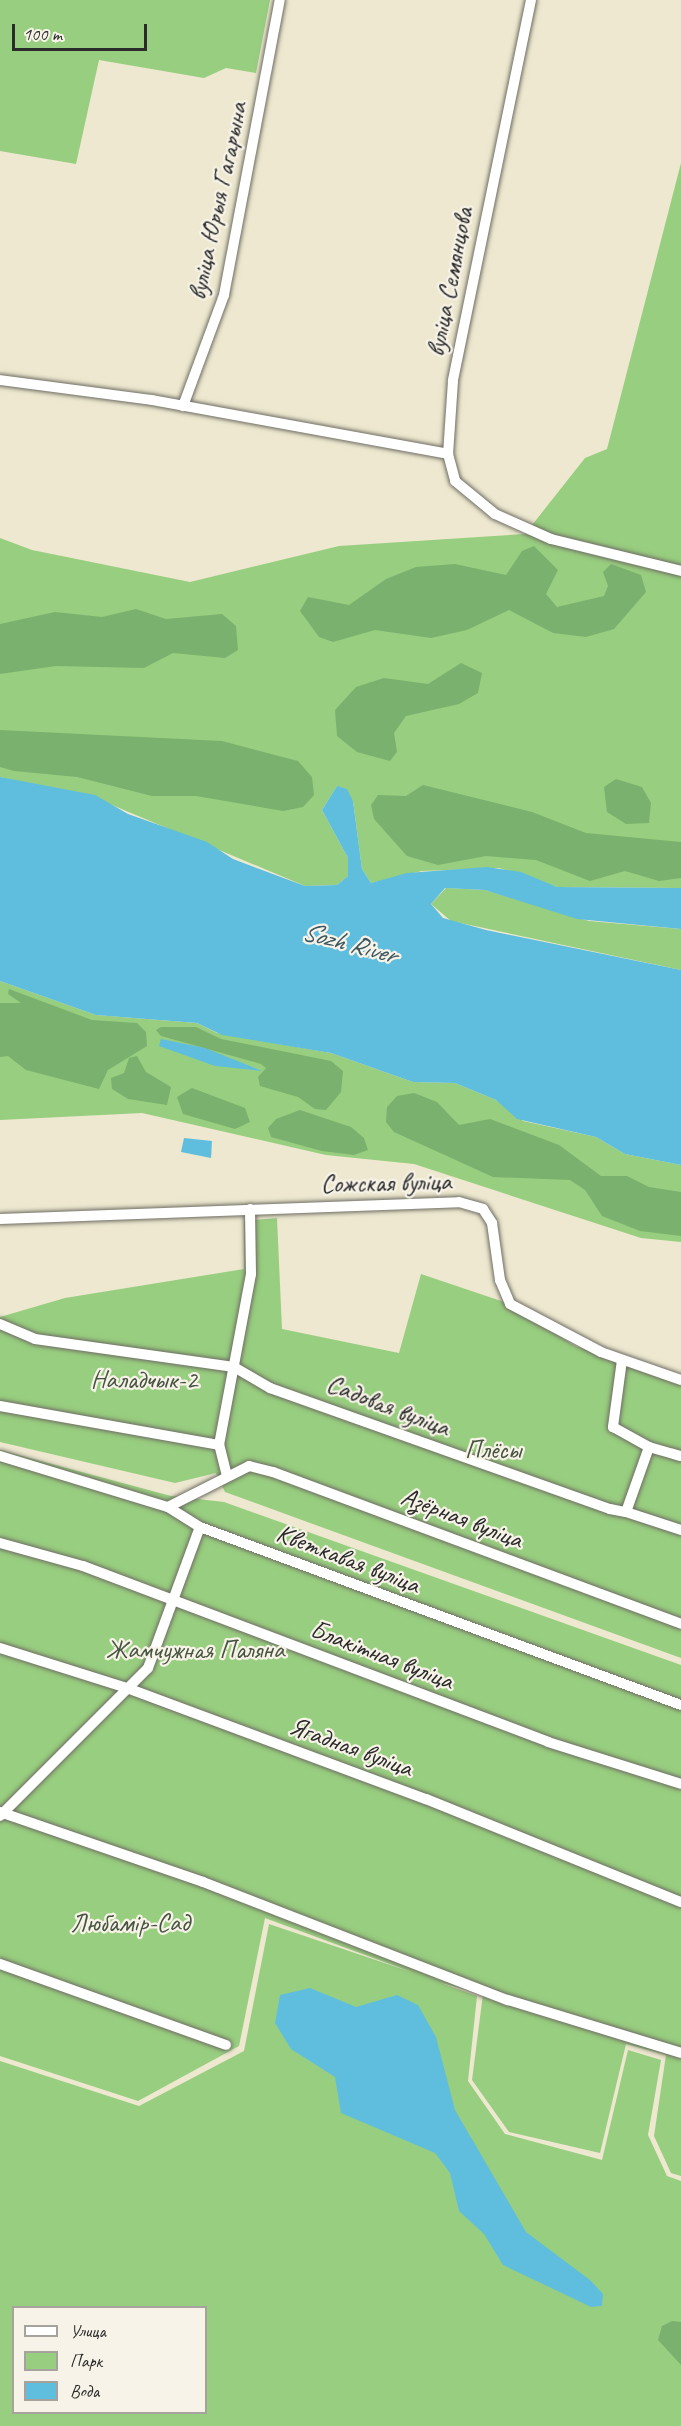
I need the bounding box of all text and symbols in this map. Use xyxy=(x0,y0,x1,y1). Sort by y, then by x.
scale bar xyxy=(15,12,150,50)
text: 100 m xyxy=(23,23,62,45)
street label: вуліца Юрыя Гагарына xyxy=(182,102,254,300)
street label: вуліца Семянцова xyxy=(420,206,480,358)
water label: Sozh River xyxy=(298,915,400,971)
street label: Сожская вуліца xyxy=(320,1166,452,1200)
park label: Наладчык-2 xyxy=(91,1364,197,1396)
street label: Садовая вуліца xyxy=(323,1369,453,1443)
park label: Плёсы xyxy=(465,1434,521,1466)
street label: Азёрная вуліца xyxy=(398,1481,526,1555)
street label: Кветкавая вуліца xyxy=(272,1518,424,1600)
street label: Блакітная вуліца xyxy=(307,1614,457,1696)
park label: Жамчужная Паляна xyxy=(105,1634,285,1666)
street label: Ягадная вуліца xyxy=(285,1710,417,1784)
park label: Любамір-Сад xyxy=(70,1907,190,1939)
legend xyxy=(12,2306,207,2414)
text: Улица xyxy=(70,2320,106,2342)
text: Парк xyxy=(70,2350,102,2372)
text: Вода xyxy=(70,2380,99,2402)

